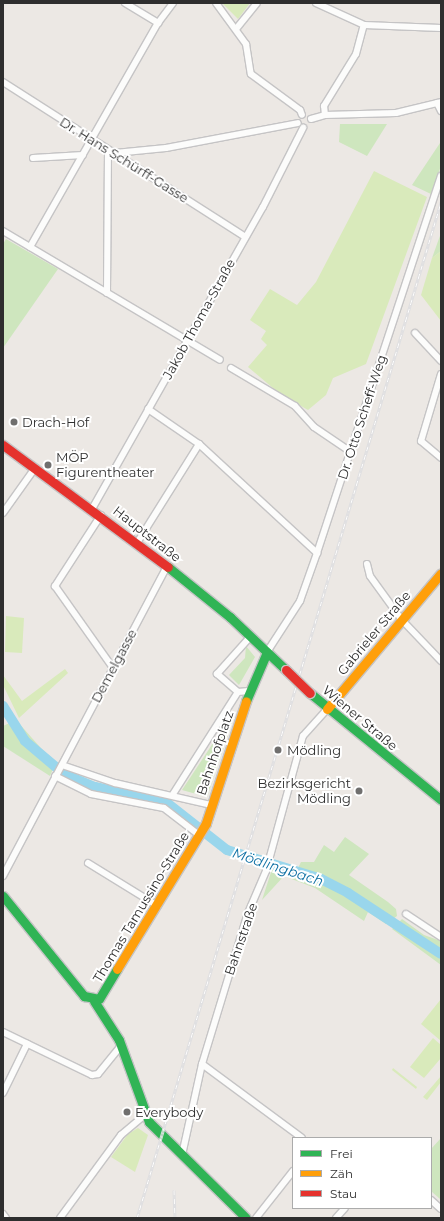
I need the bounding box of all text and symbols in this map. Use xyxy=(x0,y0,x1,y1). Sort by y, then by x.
street label: Dr. Hans Schürff-Gasse xyxy=(57,114,191,206)
street label: Jakob Thoma-Straße xyxy=(159,256,239,382)
street label: Dr. Otto Scheff-Weg xyxy=(334,353,390,481)
place label: Drach-Hof xyxy=(22,414,89,430)
marker: Drach-Hof xyxy=(9,417,19,427)
place label: MÖP Figurentheater xyxy=(56,450,155,481)
marker: MÖP Figurentheater xyxy=(43,460,53,470)
street label: Hauptstraße xyxy=(110,503,184,565)
street label: Gabrieler Straße xyxy=(334,588,414,678)
street label: Demelgasse xyxy=(88,627,140,705)
street label: Wiener Straße xyxy=(319,682,401,754)
street label: Bahnhofplatz xyxy=(193,709,237,797)
place label: Mödling xyxy=(287,742,341,758)
marker: Mödling xyxy=(272,744,284,756)
place label: Bezirksgericht Mödling xyxy=(258,776,351,807)
marker: Bezirksgericht Mödling xyxy=(354,786,364,796)
street label: Thomas Tamussino-Straße xyxy=(90,829,192,985)
water label: Mödlingbach xyxy=(230,844,326,890)
street label: Bahnstraße xyxy=(221,901,261,977)
place label: Everybody xyxy=(135,1104,203,1120)
marker: Everybody xyxy=(122,1107,132,1117)
legend xyxy=(292,1137,432,1209)
text: Frei xyxy=(330,1146,353,1161)
text: Zäh xyxy=(330,1166,353,1181)
text: Stau xyxy=(330,1186,357,1201)

